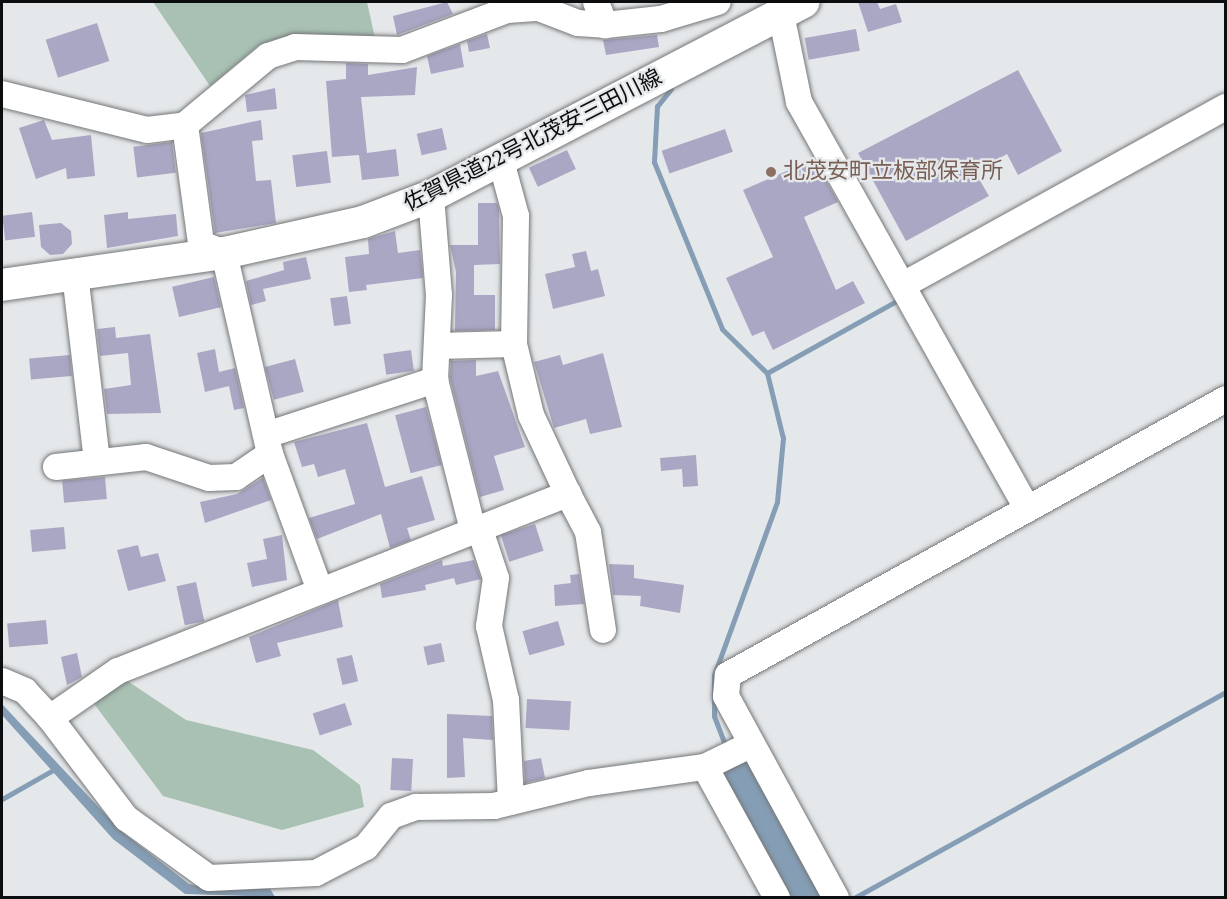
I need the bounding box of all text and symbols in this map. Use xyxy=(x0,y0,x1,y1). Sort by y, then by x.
street label: 佐賀県道22号北茂安三田川線 xyxy=(400,64,666,218)
place label: 北茂安町立板部保育所 xyxy=(783,159,1003,185)
marker: 北茂安町立板部保育所 xyxy=(764,165,778,179)

